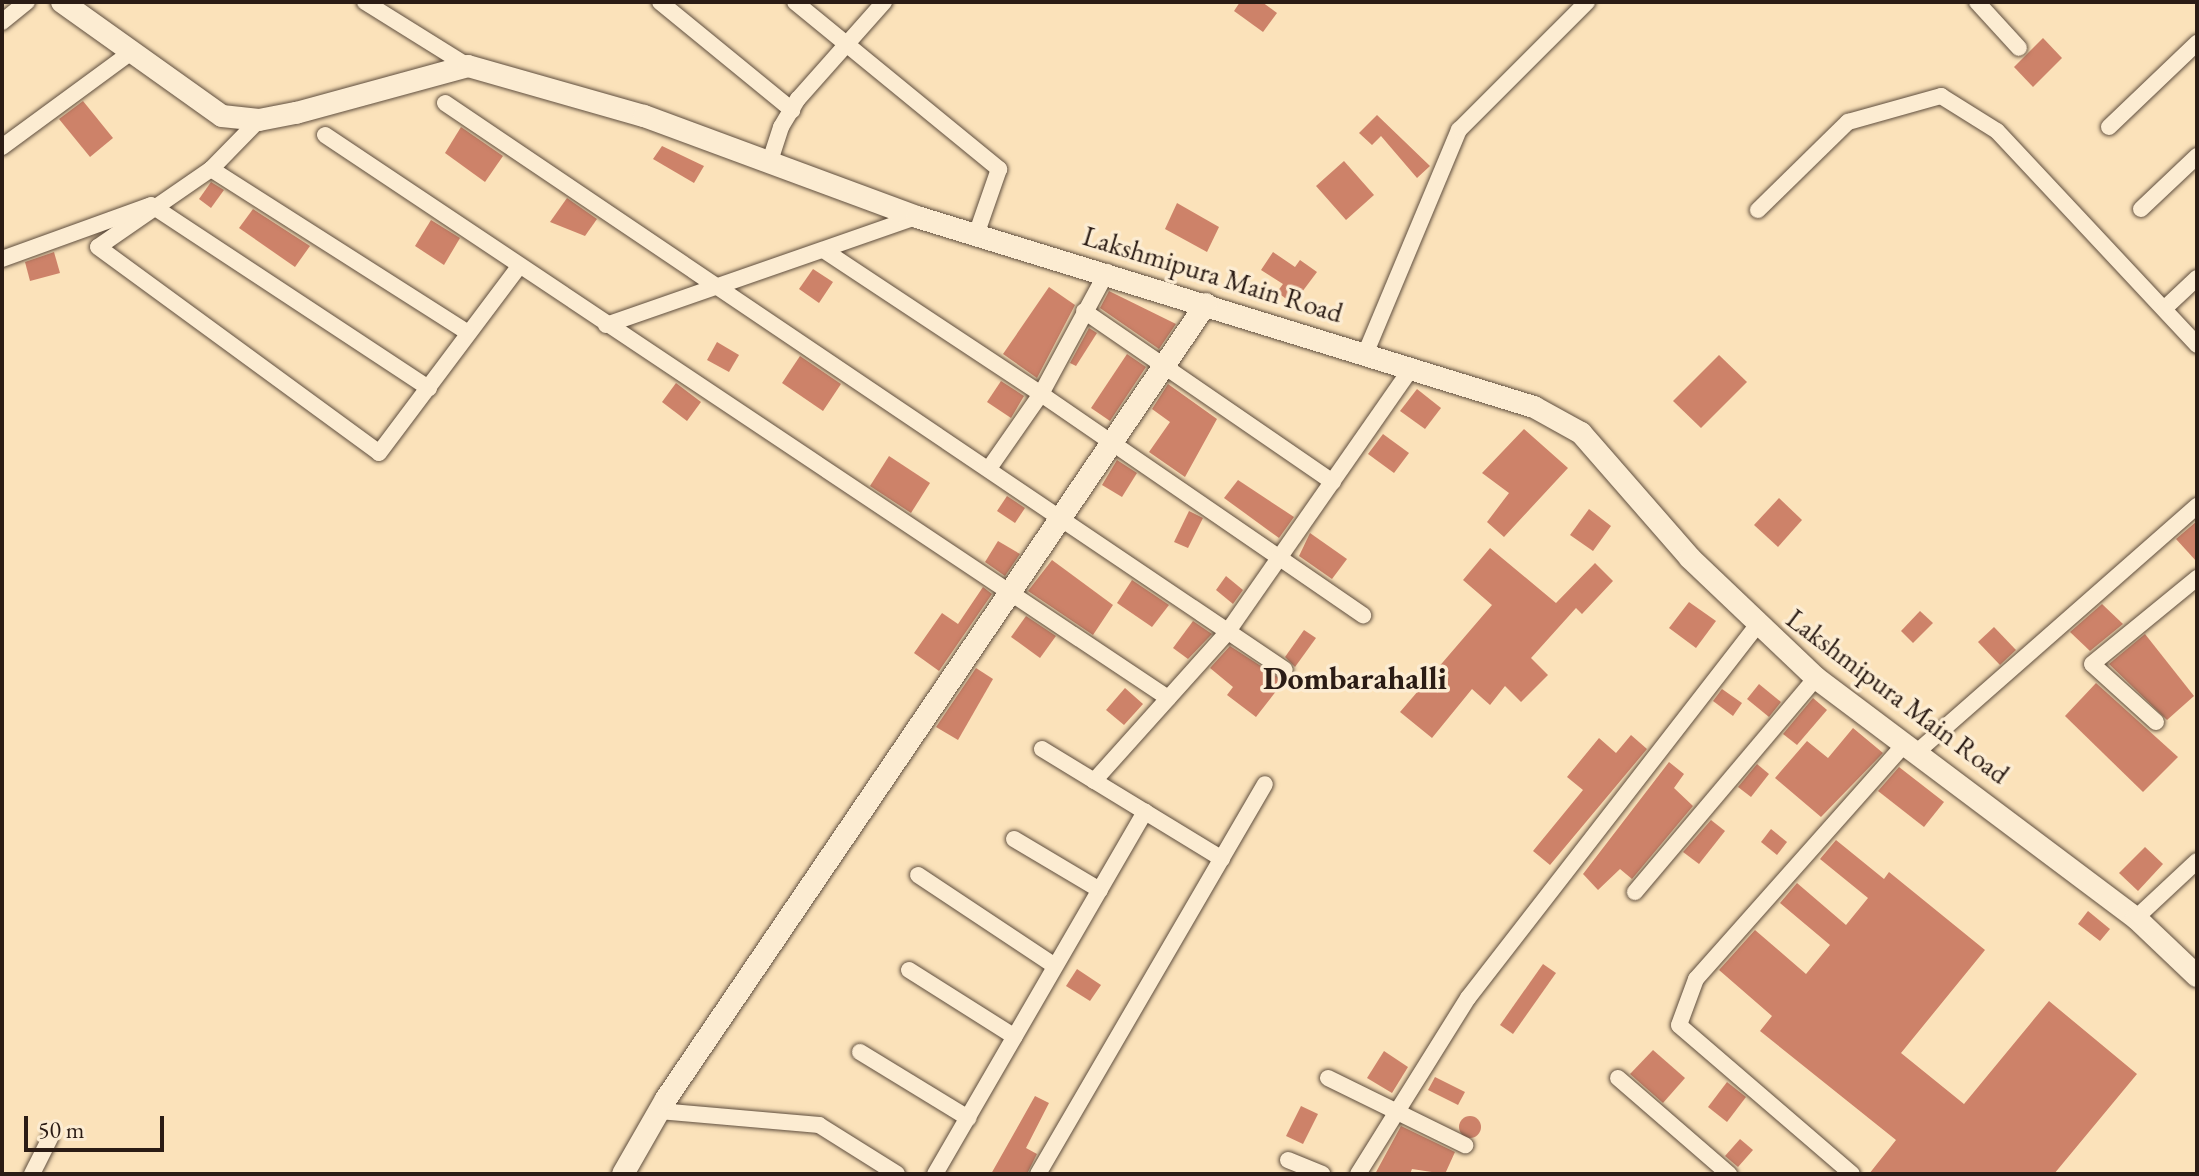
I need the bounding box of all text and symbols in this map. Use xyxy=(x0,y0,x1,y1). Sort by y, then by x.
street label: Lakshmipura Main Road xyxy=(1079,218,1347,330)
street label: Lakshmipura Main Road xyxy=(1780,601,2016,791)
district label: Dombarahalli xyxy=(1263,659,1447,697)
scale bar xyxy=(28,1100,168,1150)
text: 50 m xyxy=(38,1114,85,1145)

